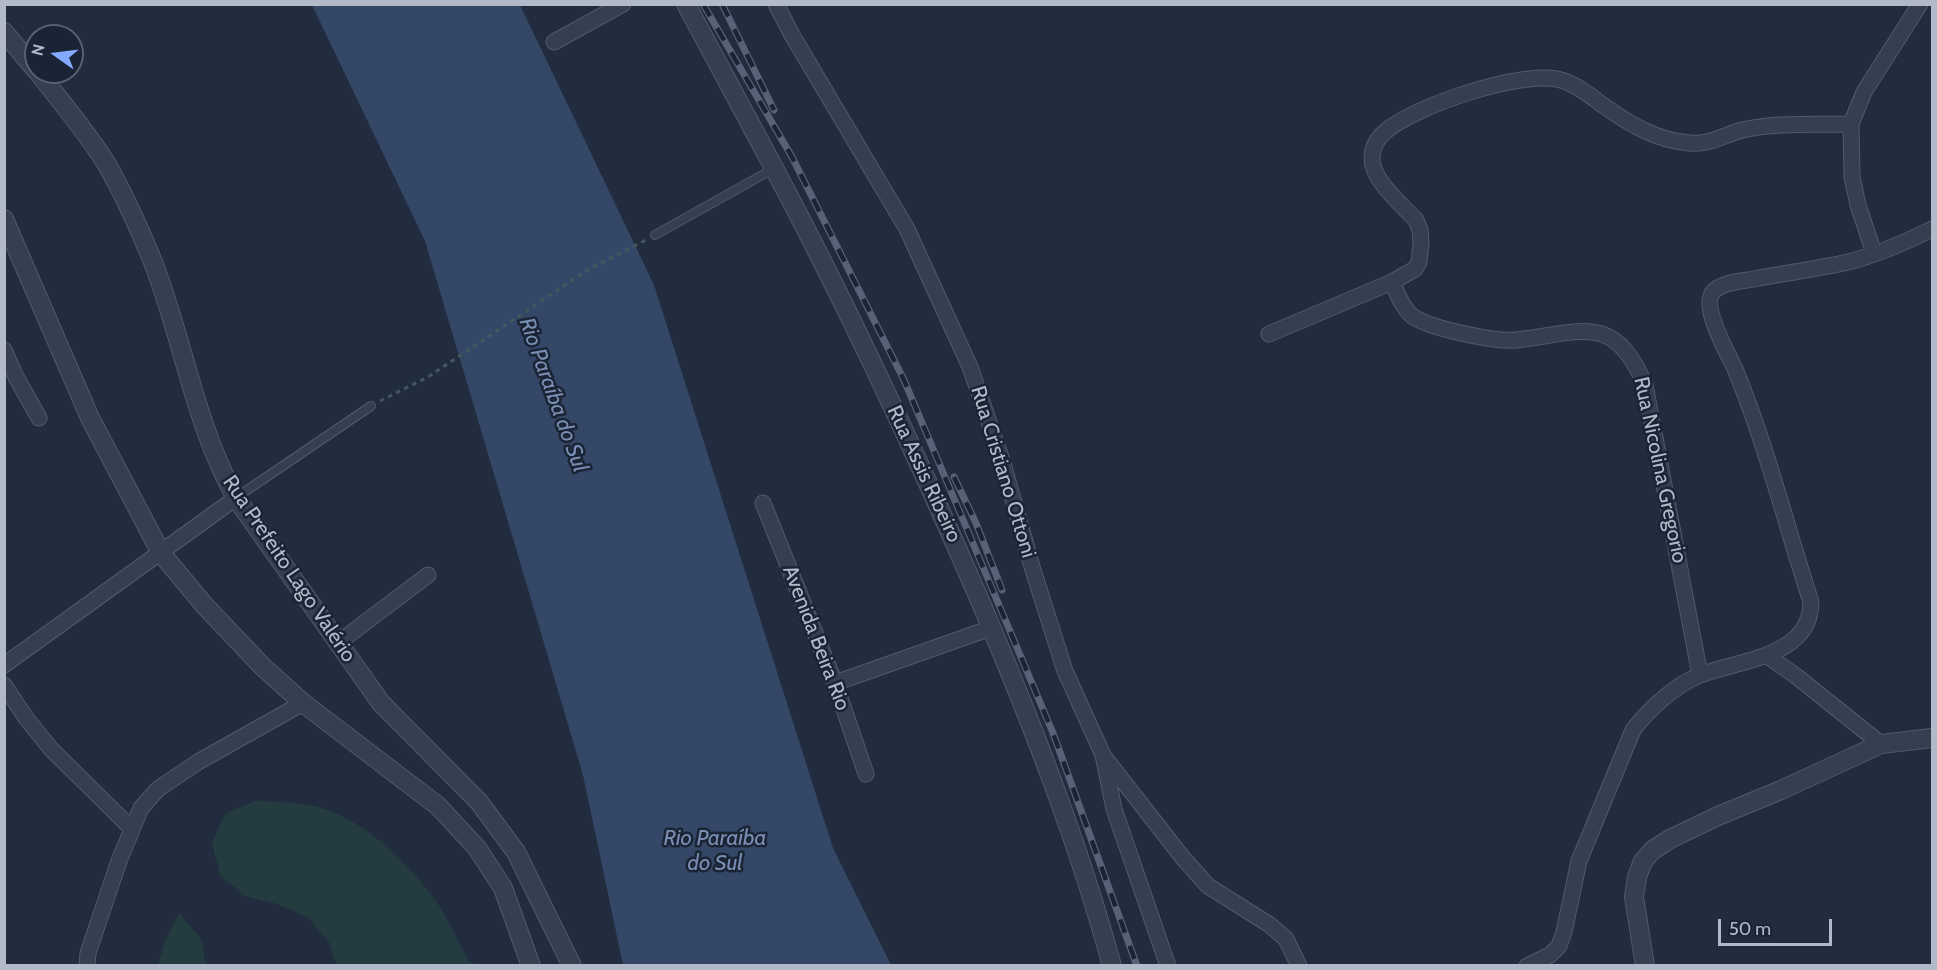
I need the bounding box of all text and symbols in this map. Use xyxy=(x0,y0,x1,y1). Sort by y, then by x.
north arrow xyxy=(24,24,84,84)
text: N xyxy=(27,42,49,58)
water label: Rio Paraíba do Sul xyxy=(513,314,593,476)
street label: Rua Nicolina Gregorio xyxy=(1628,375,1692,565)
street label: Rua Cristiano Ottoni xyxy=(965,383,1041,561)
street label: Rua Assis Ribeiro xyxy=(881,402,967,546)
street label: Rua Prefeito Lago Valério xyxy=(217,471,361,667)
street label: Avenida Beira Rio xyxy=(777,562,855,714)
water label: Rio Paraíba do Sul xyxy=(664,826,766,878)
scale bar xyxy=(1721,907,1835,945)
text: 50 m xyxy=(1729,918,1771,940)

